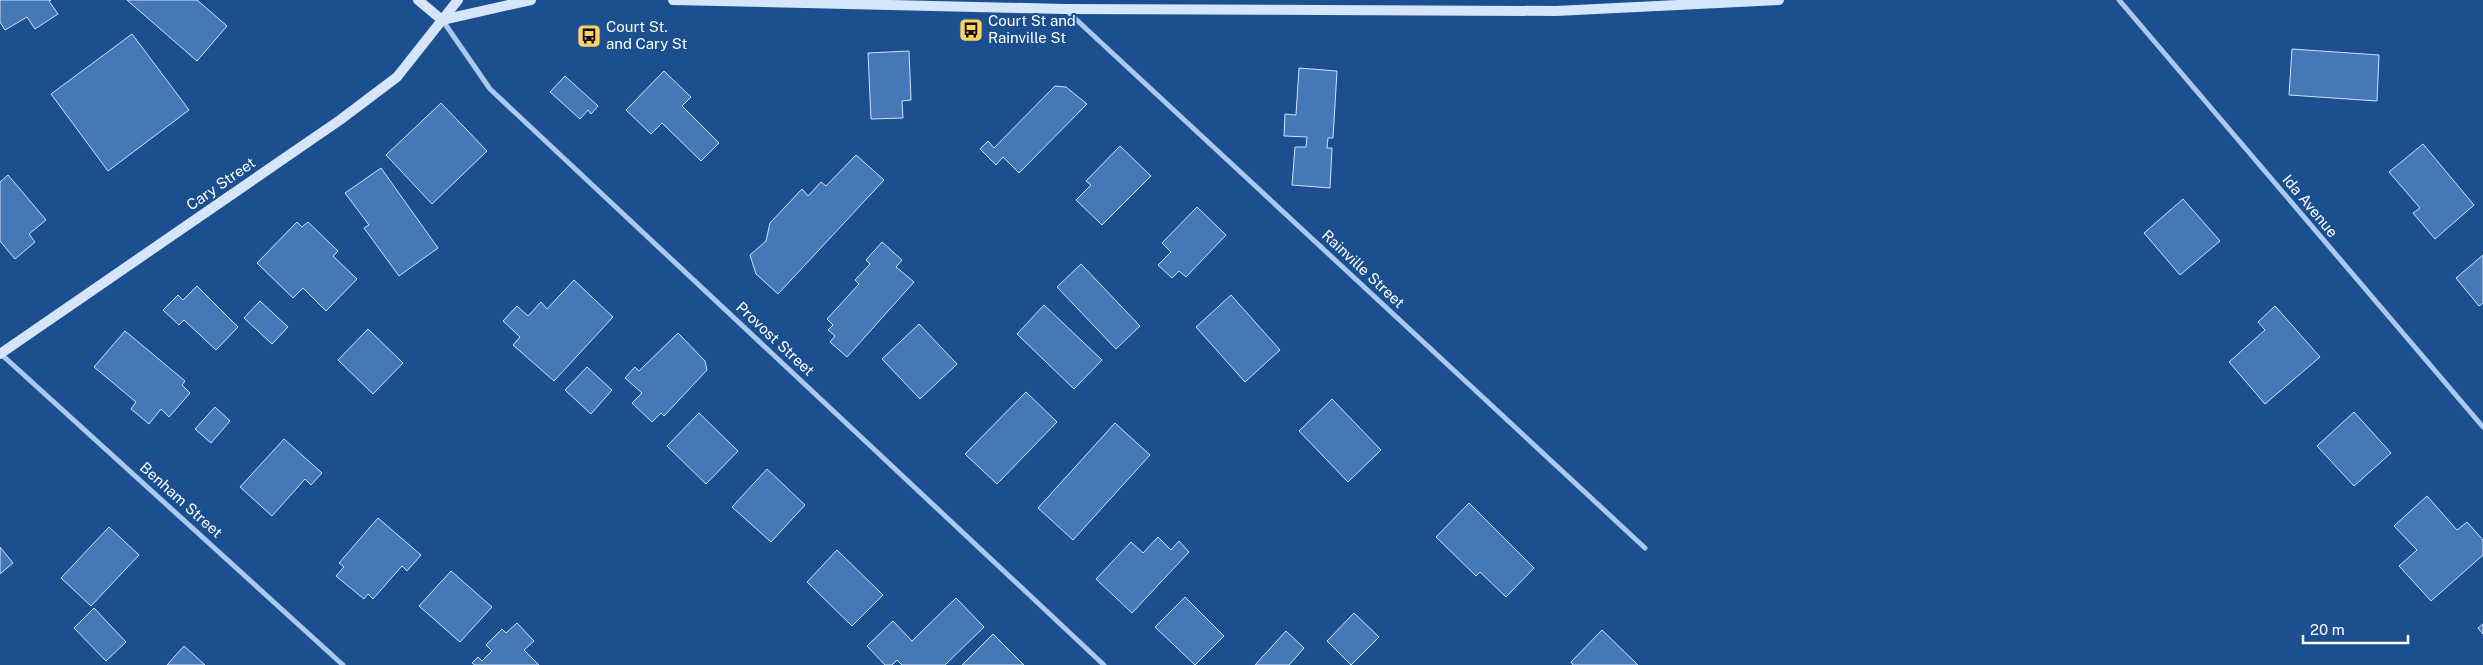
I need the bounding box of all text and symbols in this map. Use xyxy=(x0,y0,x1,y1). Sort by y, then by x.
place label: Court St and Rainville St xyxy=(988,12,1076,46)
bus stop icon: Court St and Rainville St xyxy=(958,17,984,43)
place label: Court St. and Cary St xyxy=(606,18,687,52)
bus stop icon: Court St. and Cary St xyxy=(576,23,602,49)
street label: Cary Street xyxy=(183,154,258,214)
street label: Ida Avenue xyxy=(2279,171,2341,240)
street label: Rainville Street xyxy=(1319,226,1408,311)
street label: Provost Street xyxy=(733,298,818,379)
street label: Benham Street xyxy=(137,458,226,541)
scale bar xyxy=(2303,612,2408,644)
text: 20 m xyxy=(2310,621,2345,638)

